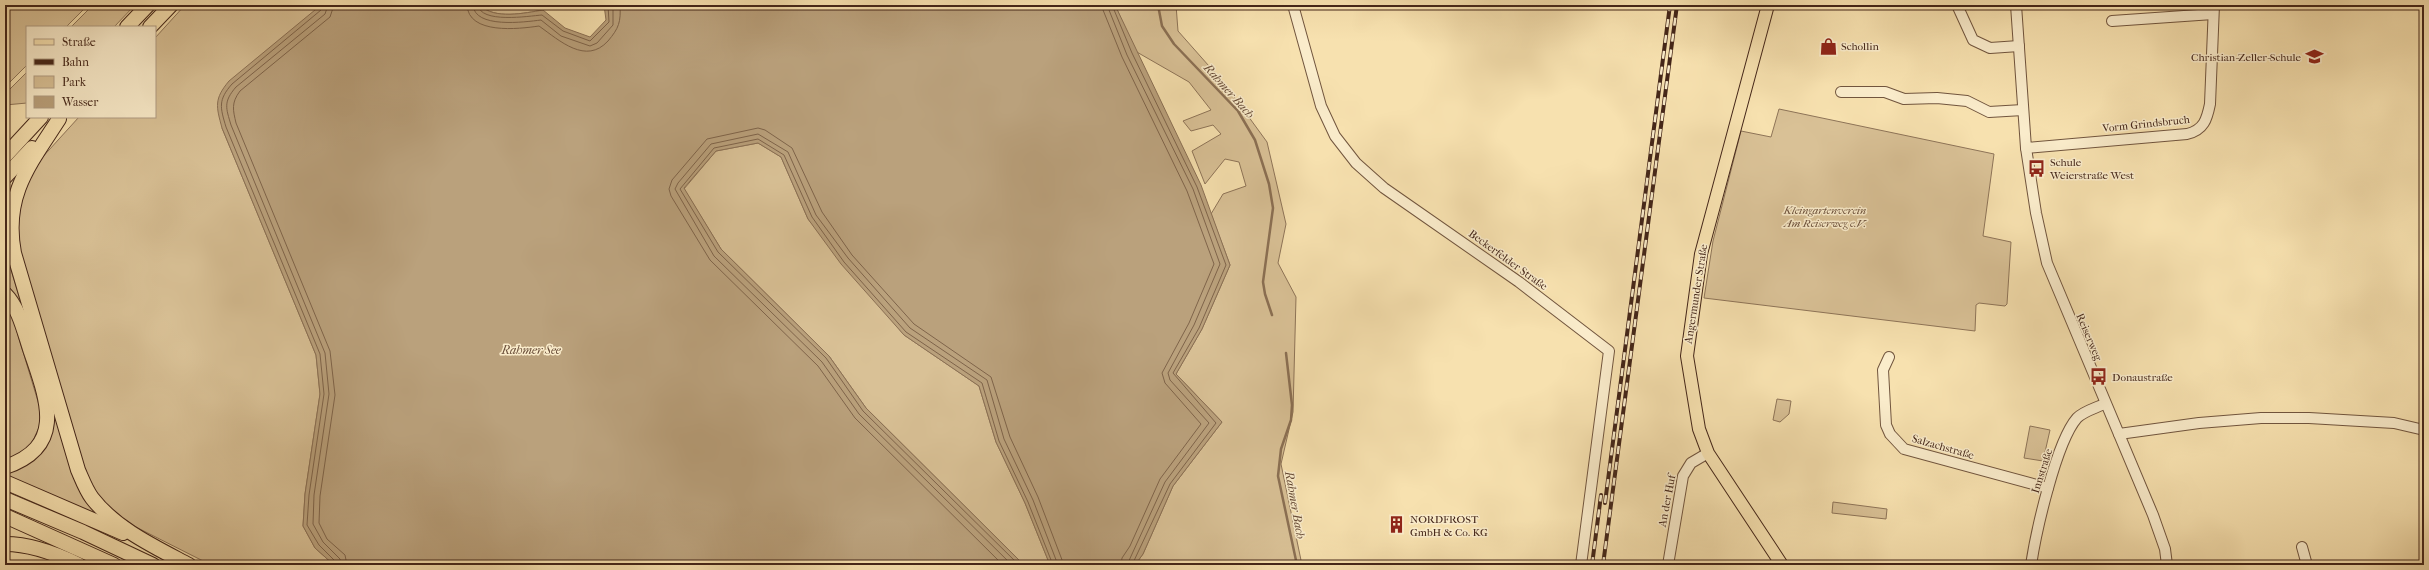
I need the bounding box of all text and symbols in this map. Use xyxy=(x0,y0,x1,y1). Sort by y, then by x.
legend xyxy=(26,26,156,118)
text: Straße xyxy=(62,35,96,49)
shop icon: Schollin xyxy=(1818,36,1838,56)
place label: Schollin xyxy=(1841,40,1879,53)
school or university icon: Christian-Zeller-Schule xyxy=(2304,47,2324,67)
place label: Christian-Zeller-Schule xyxy=(2191,51,2302,64)
text: Bahn xyxy=(62,55,89,69)
water label: Rahmer Bach xyxy=(1200,60,1257,121)
text: Park xyxy=(62,75,87,89)
text: Wasser xyxy=(61,95,99,109)
street label: Vorm Grindsbruch xyxy=(2101,113,2191,135)
place label: Schule Weierstraße West xyxy=(2049,156,2134,182)
bus stop icon: Schule Weierstraße West xyxy=(2027,158,2047,178)
park label: Kleingartenverein Am Reiserweg e.V. xyxy=(1782,204,1867,230)
street label: Beckerfelder Straße xyxy=(1466,227,1550,293)
street label: Angermunder Straße xyxy=(1682,243,1710,346)
street label: Reiserweg xyxy=(2073,311,2105,363)
water label: Rahmer See xyxy=(500,343,562,357)
bus stop icon: Donaustraße xyxy=(2089,367,2109,387)
place label: Donaustraße xyxy=(2112,371,2173,384)
street label: Salzachstraße xyxy=(1910,432,1976,462)
street label: Innstraße xyxy=(2029,446,2056,495)
water label: Rahmer Bach xyxy=(1282,469,1308,540)
street label: An der Huf xyxy=(1655,472,1679,529)
place label: NORDFROST GmbH & Co. KG xyxy=(1410,513,1488,539)
building icon: NORDFROST GmbH & Co. KG xyxy=(1387,515,1407,535)

